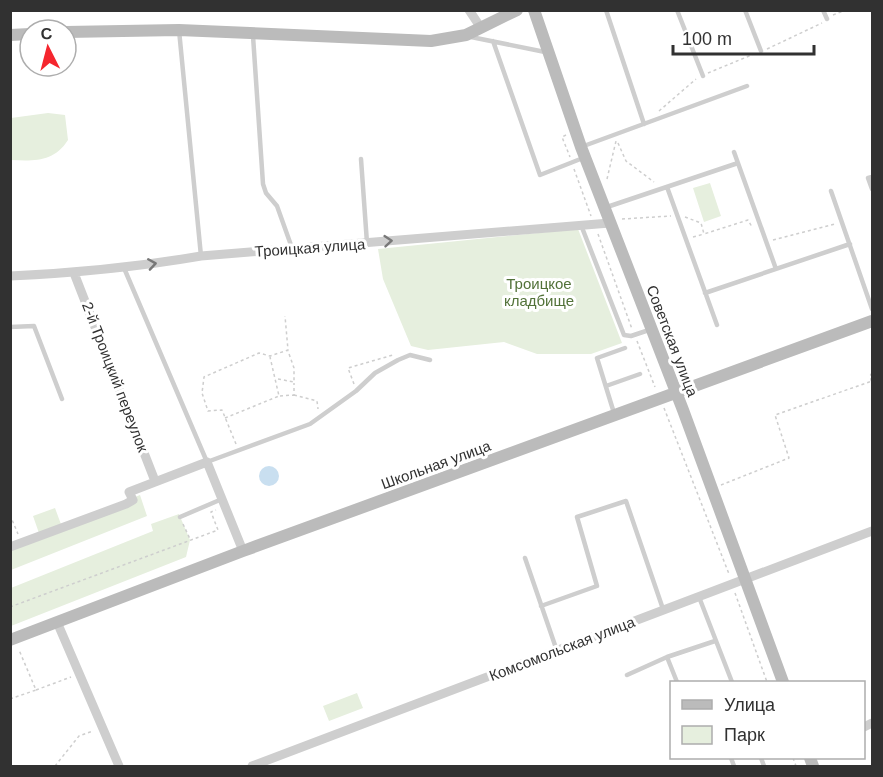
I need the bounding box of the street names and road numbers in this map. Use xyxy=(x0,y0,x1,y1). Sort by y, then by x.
street label: Троицкая улица xyxy=(254,235,366,260)
street label: Советская улица xyxy=(643,283,702,399)
street label: 2-й Троицкий переулок xyxy=(79,299,152,455)
street label: Школьная улица xyxy=(379,437,493,492)
street label: Комсомольская улица xyxy=(487,613,638,684)

